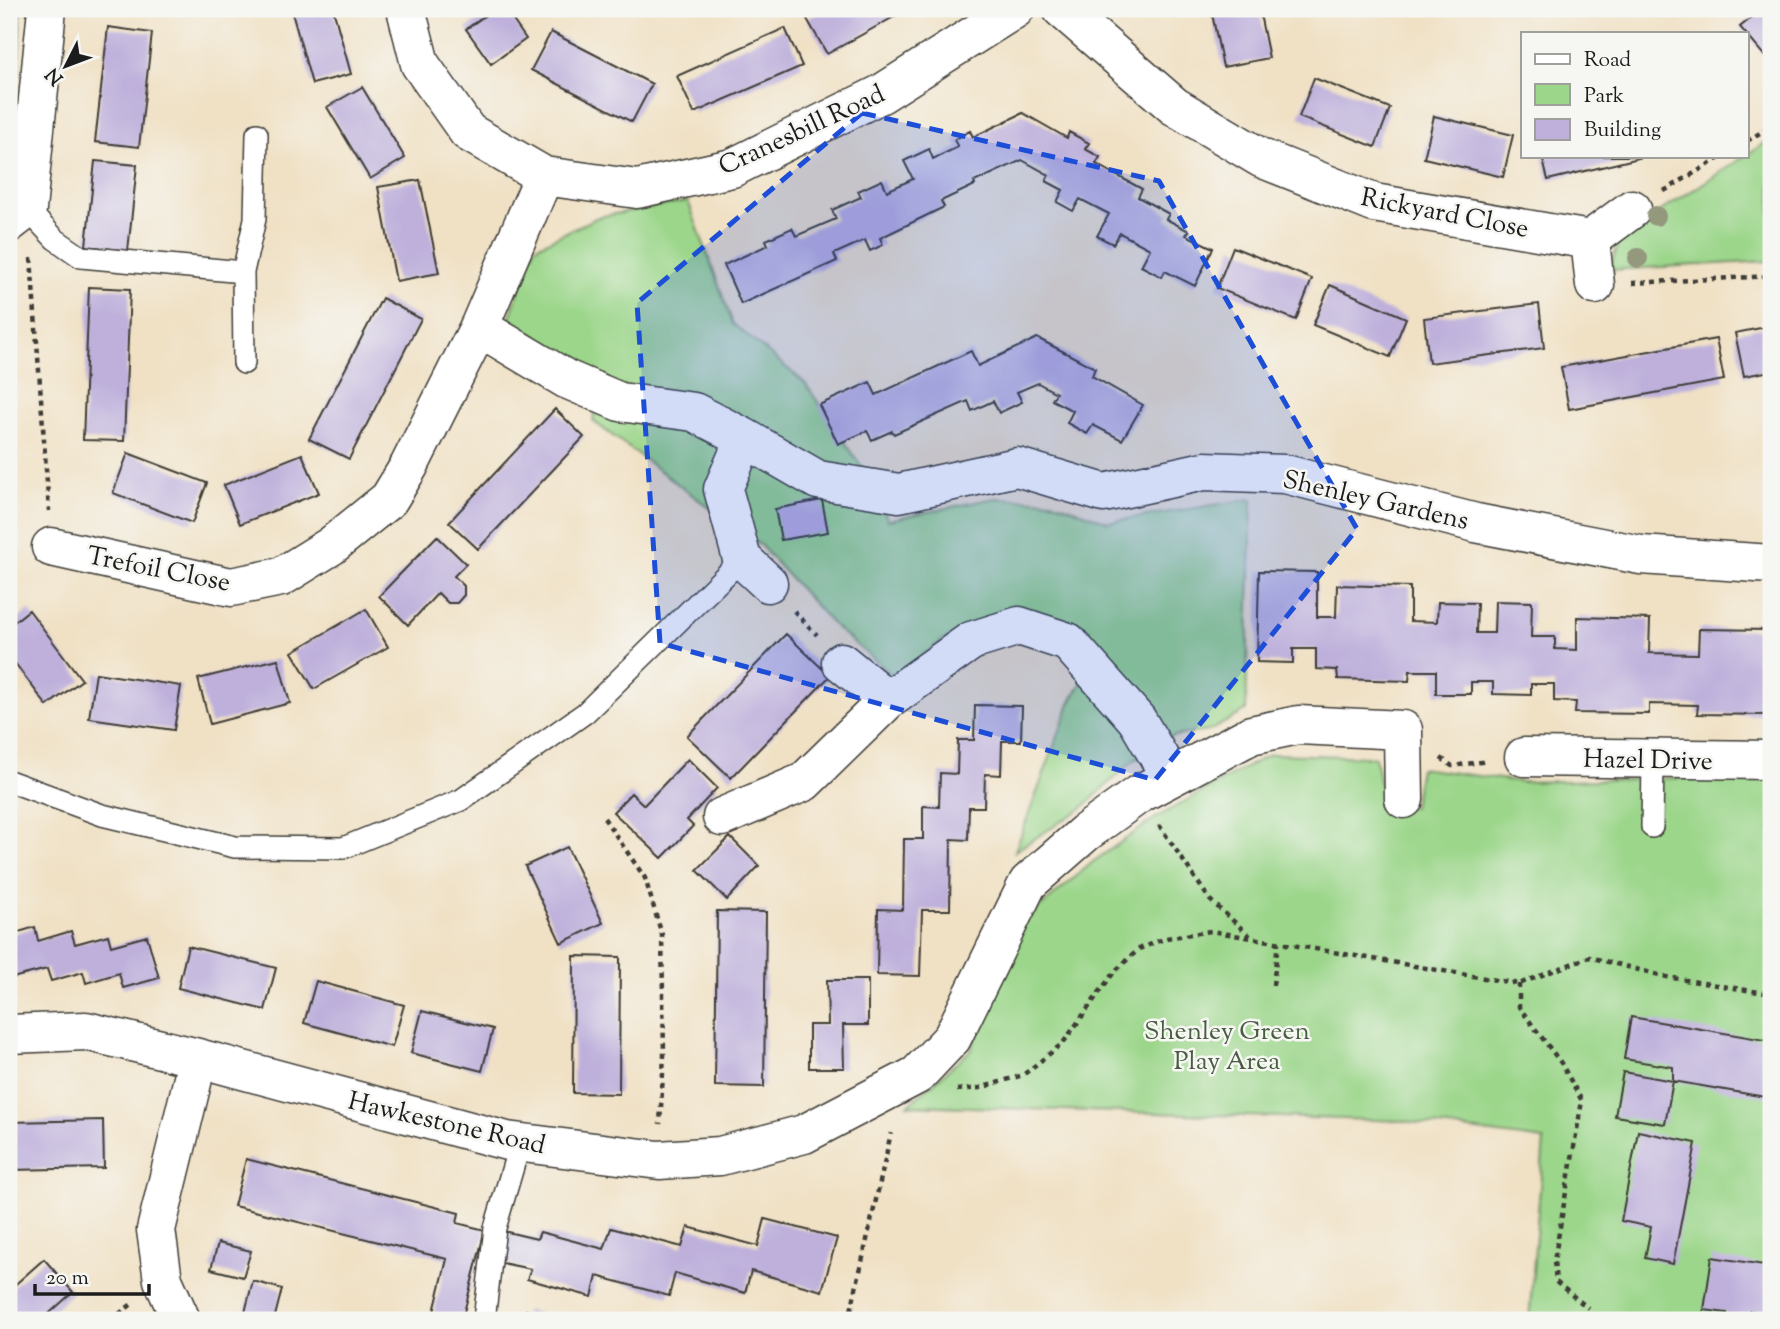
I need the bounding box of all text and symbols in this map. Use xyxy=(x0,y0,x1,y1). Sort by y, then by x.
north arrow xyxy=(32,32,102,102)
legend xyxy=(1521,32,1748,158)
text: Road xyxy=(1584,46,1631,76)
text: N xyxy=(40,61,70,90)
street label: Cranesbill Road xyxy=(713,76,892,186)
text: Park xyxy=(1584,82,1625,112)
text: Building xyxy=(1584,116,1661,146)
street label: Rickyard Close xyxy=(1357,180,1532,249)
street label: Shenley Gardens xyxy=(1279,462,1472,541)
street label: Trefoil Close xyxy=(84,538,233,602)
street label: Hazel Drive xyxy=(1583,742,1713,781)
park label: Shenley Green Play Area xyxy=(1144,1014,1310,1081)
street label: Hawkestone Road xyxy=(344,1084,549,1165)
scale bar xyxy=(35,1252,149,1296)
text: 20 m xyxy=(46,1264,89,1294)

